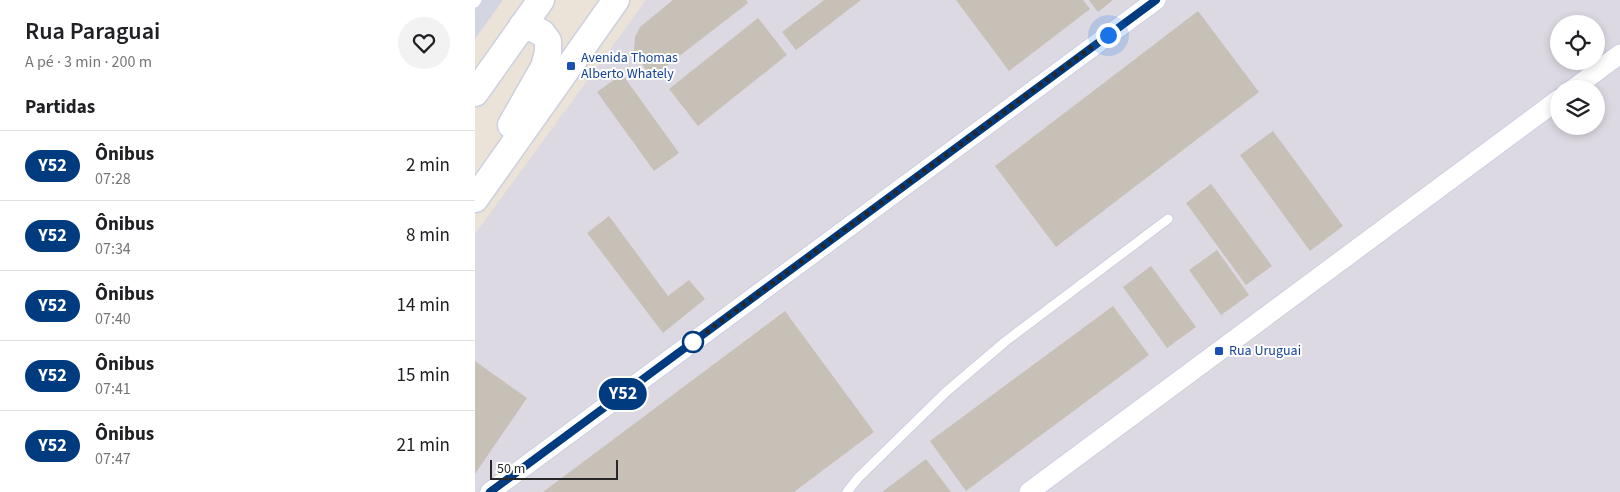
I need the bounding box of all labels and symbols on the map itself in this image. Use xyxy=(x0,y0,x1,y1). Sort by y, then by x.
your location xyxy=(1096,23,1121,48)
place label: Avenida Thomas Alberto Whately xyxy=(581,48,678,84)
marker: Avenida Thomas Alberto Whately xyxy=(565,60,577,72)
unlabelled marker xyxy=(682,331,704,353)
place label: Rua Uruguai xyxy=(1229,341,1301,361)
marker: Rua Uruguai xyxy=(1213,345,1225,357)
line badge: Y52 xyxy=(594,378,652,410)
scale bar xyxy=(490,457,617,480)

